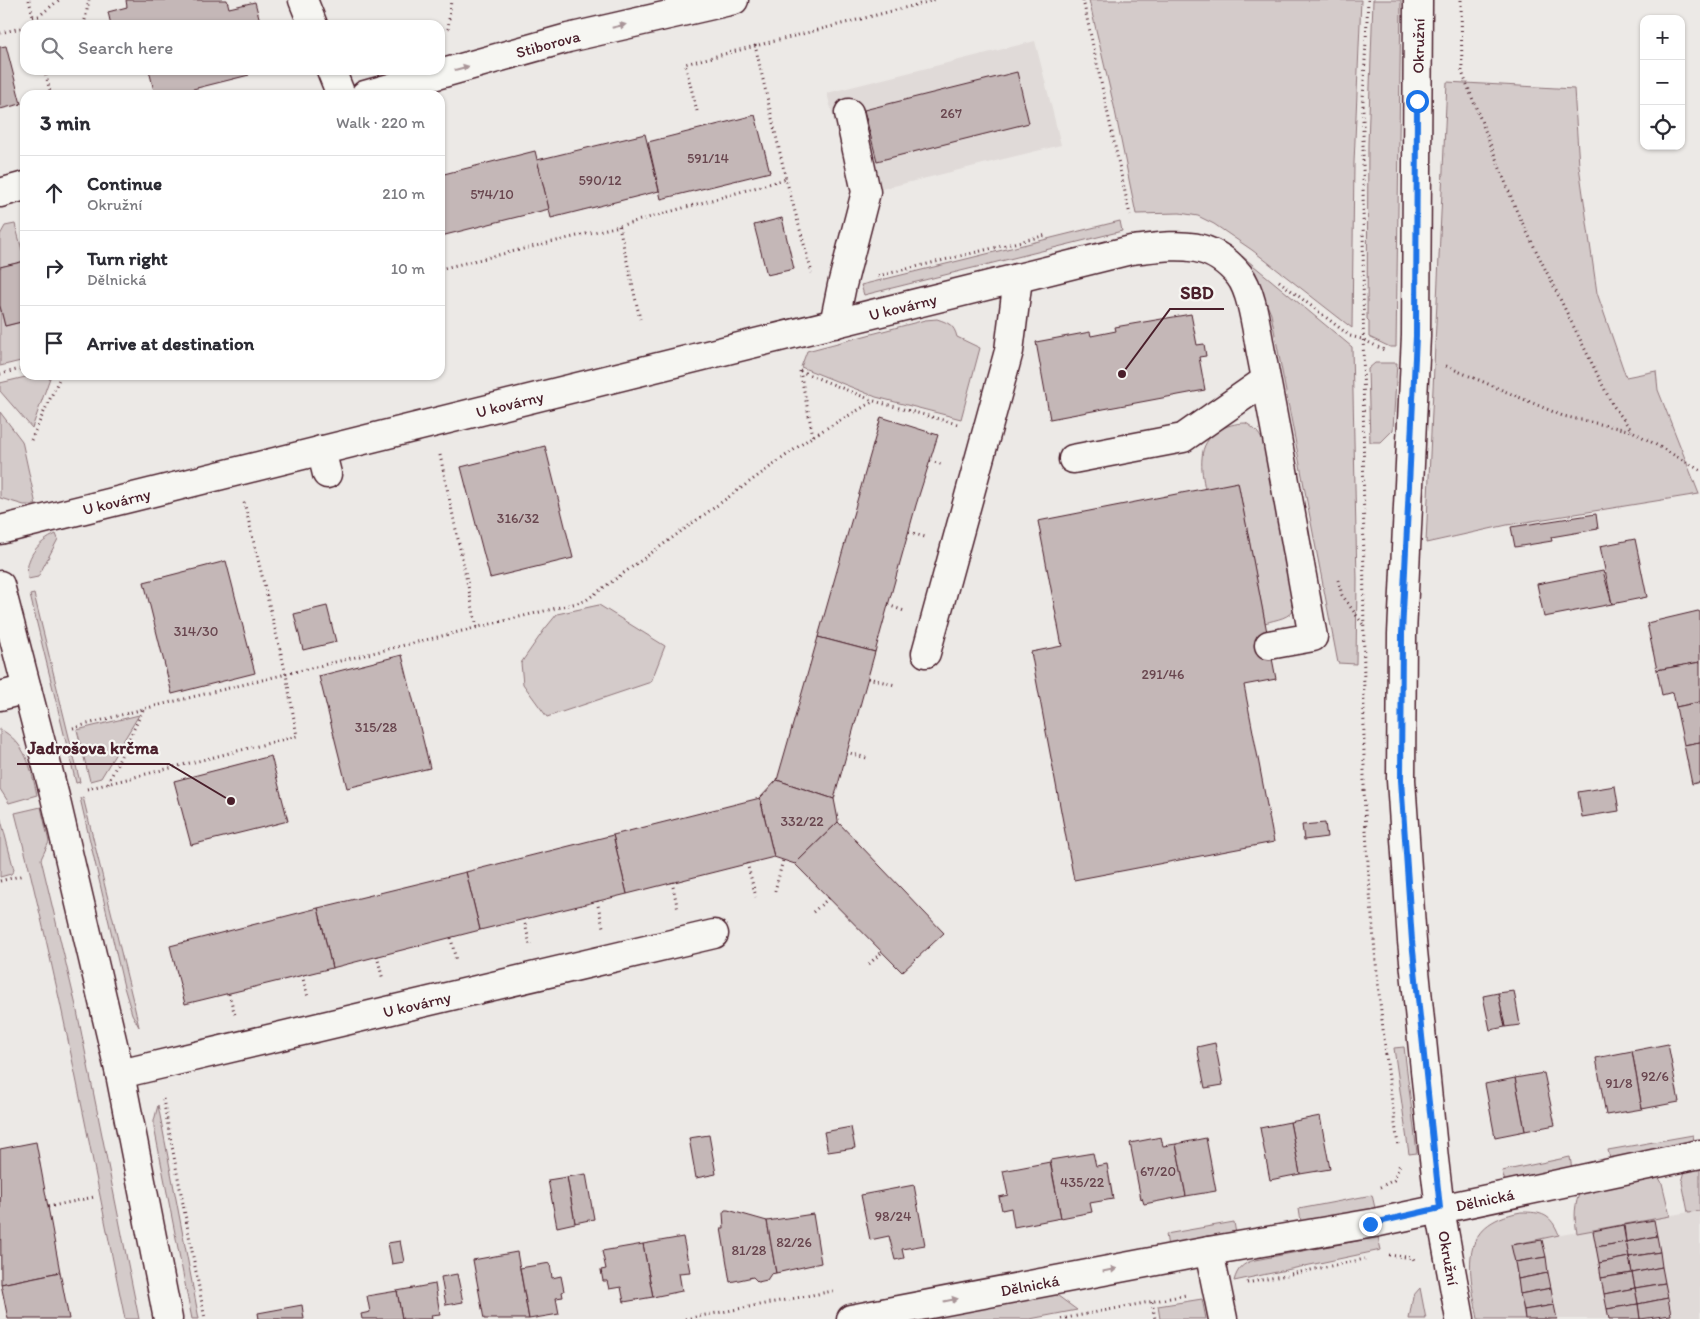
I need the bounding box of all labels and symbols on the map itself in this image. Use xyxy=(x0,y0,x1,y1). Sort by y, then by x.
street label: Okružní xyxy=(1409,18,1428,74)
one-way arrow xyxy=(612,22,627,30)
street label: Stiborova xyxy=(514,26,583,62)
one-way arrow xyxy=(455,63,470,71)
route start xyxy=(1406,90,1429,113)
house number: 267 xyxy=(940,105,962,122)
house number: 591/14 xyxy=(687,150,730,167)
house number: 590/12 xyxy=(578,172,622,189)
house number: 574/10 xyxy=(470,186,514,203)
callout: SBD xyxy=(1170,276,1224,309)
text: SBD xyxy=(1180,282,1214,304)
street label: U kovárny xyxy=(867,289,939,325)
street label: U kovárny xyxy=(474,387,546,422)
street label: U kovárny xyxy=(81,484,153,519)
house number: 316/32 xyxy=(497,510,540,527)
house number: 314/30 xyxy=(174,623,218,640)
house number: 291/46 xyxy=(1142,666,1184,683)
house number: 315/28 xyxy=(355,719,398,736)
callout: Jadrošova krčma xyxy=(17,731,169,764)
text: Jadrošova krčma xyxy=(26,737,159,759)
house number: 332/22 xyxy=(780,813,824,830)
street label: U kovárny xyxy=(381,987,453,1022)
house number: 92/6 xyxy=(1641,1068,1669,1085)
house number: 91/8 xyxy=(1605,1075,1633,1092)
house number: 67/20 xyxy=(1140,1163,1176,1180)
house number: 435/22 xyxy=(1060,1174,1105,1191)
street label: Dělnická xyxy=(1454,1184,1517,1215)
house number: 98/24 xyxy=(875,1208,912,1225)
route end xyxy=(1359,1213,1382,1236)
street label: Okružní xyxy=(1434,1229,1463,1287)
house number: 82/26 xyxy=(776,1234,812,1251)
house number: 81/28 xyxy=(731,1242,767,1259)
one-way arrow xyxy=(1103,1265,1119,1273)
street label: Dělnická xyxy=(999,1271,1062,1300)
one-way arrow xyxy=(943,1296,958,1304)

